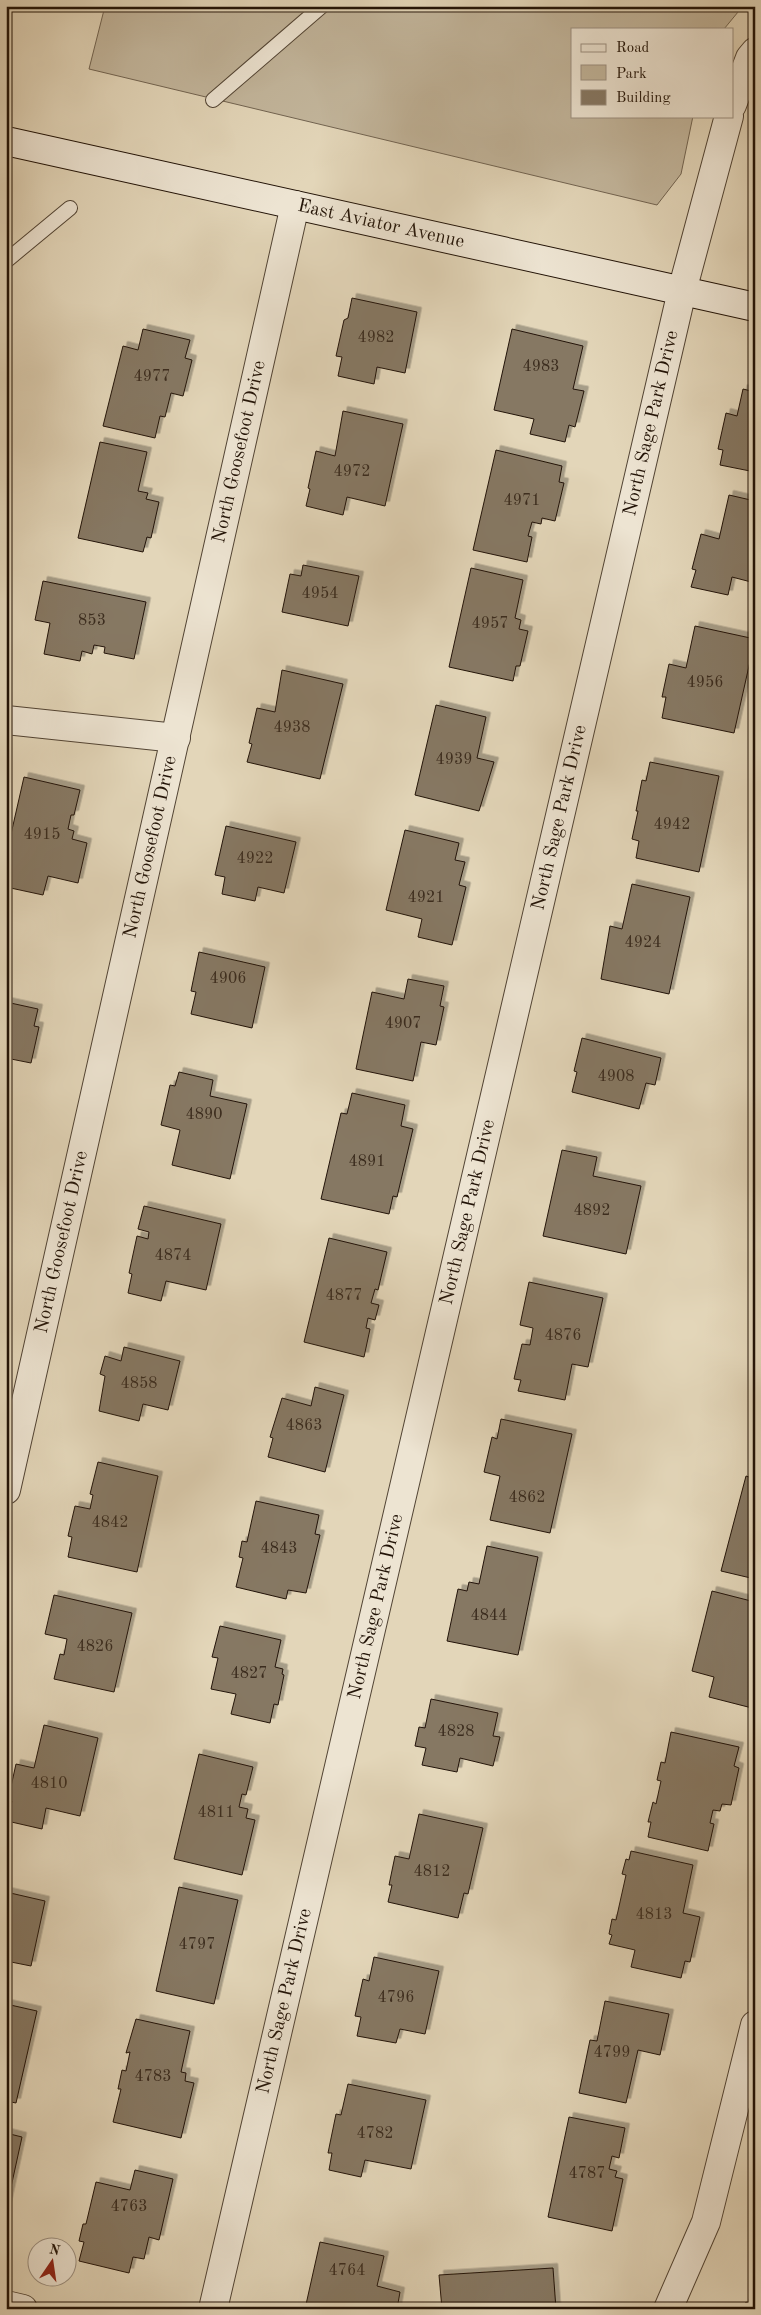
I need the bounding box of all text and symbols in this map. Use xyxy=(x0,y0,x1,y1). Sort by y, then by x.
legend xyxy=(571,28,734,118)
text: Road xyxy=(616,41,650,56)
text: Park xyxy=(616,67,647,82)
text: Building xyxy=(616,91,671,106)
street label: East Aviator Avenue xyxy=(296,196,466,252)
street label: North Sage Park Drive xyxy=(621,329,682,518)
house number: 4982 xyxy=(357,330,395,346)
street label: North Goosefoot Drive xyxy=(210,359,269,545)
house number: 4983 xyxy=(522,359,560,375)
house number: 4977 xyxy=(133,369,171,385)
house number: 4972 xyxy=(333,464,371,480)
house number: 4971 xyxy=(503,493,541,509)
house number: 4954 xyxy=(301,586,339,602)
house number: 853 xyxy=(78,613,106,629)
house number: 4957 xyxy=(471,616,509,632)
house number: 4956 xyxy=(686,675,724,691)
house number: 4938 xyxy=(273,720,311,736)
street label: North Sage Park Drive xyxy=(529,723,590,912)
house number: 4939 xyxy=(435,752,473,768)
street label: North Goosefoot Drive xyxy=(121,754,180,940)
house number: 4942 xyxy=(653,817,691,833)
house number: 4915 xyxy=(23,827,61,843)
house number: 4922 xyxy=(236,851,274,867)
house number: 4921 xyxy=(407,890,445,906)
house number: 4924 xyxy=(624,935,662,951)
house number: 4906 xyxy=(209,971,247,987)
house number: 4907 xyxy=(384,1016,422,1032)
house number: 4908 xyxy=(597,1069,635,1085)
house number: 4890 xyxy=(185,1107,223,1123)
street label: North Sage Park Drive xyxy=(437,1118,499,1307)
street label: North Goosefoot Drive xyxy=(32,1149,91,1335)
house number: 4891 xyxy=(348,1154,386,1170)
house number: 4892 xyxy=(573,1203,611,1219)
house number: 4874 xyxy=(154,1248,192,1264)
house number: 4877 xyxy=(325,1288,363,1304)
house number: 4876 xyxy=(544,1328,582,1344)
house number: 4858 xyxy=(120,1376,158,1392)
house number: 4863 xyxy=(285,1418,323,1434)
house number: 4862 xyxy=(508,1490,546,1506)
street label: North Sage Park Drive xyxy=(345,1512,407,1701)
house number: 4842 xyxy=(91,1515,129,1531)
house number: 4843 xyxy=(260,1541,298,1557)
house number: 4844 xyxy=(470,1608,508,1624)
house number: 4826 xyxy=(76,1639,114,1655)
house number: 4827 xyxy=(230,1666,268,1682)
house number: 4828 xyxy=(437,1724,475,1740)
house number: 4810 xyxy=(30,1776,68,1792)
house number: 4811 xyxy=(197,1805,235,1821)
house number: 4812 xyxy=(413,1864,451,1880)
street label: North Sage Park Drive xyxy=(254,1907,315,2096)
house number: 4813 xyxy=(635,1907,673,1923)
house number: 4797 xyxy=(178,1937,216,1953)
house number: 4796 xyxy=(377,1990,415,2006)
house number: 4799 xyxy=(593,2045,631,2061)
house number: 4783 xyxy=(134,2069,172,2085)
house number: 4782 xyxy=(356,2126,394,2142)
house number: 4787 xyxy=(568,2166,606,2182)
house number: 4763 xyxy=(110,2199,148,2215)
north arrow xyxy=(28,2238,78,2288)
text: N xyxy=(48,2242,62,2258)
house number: 4764 xyxy=(328,2263,366,2279)

